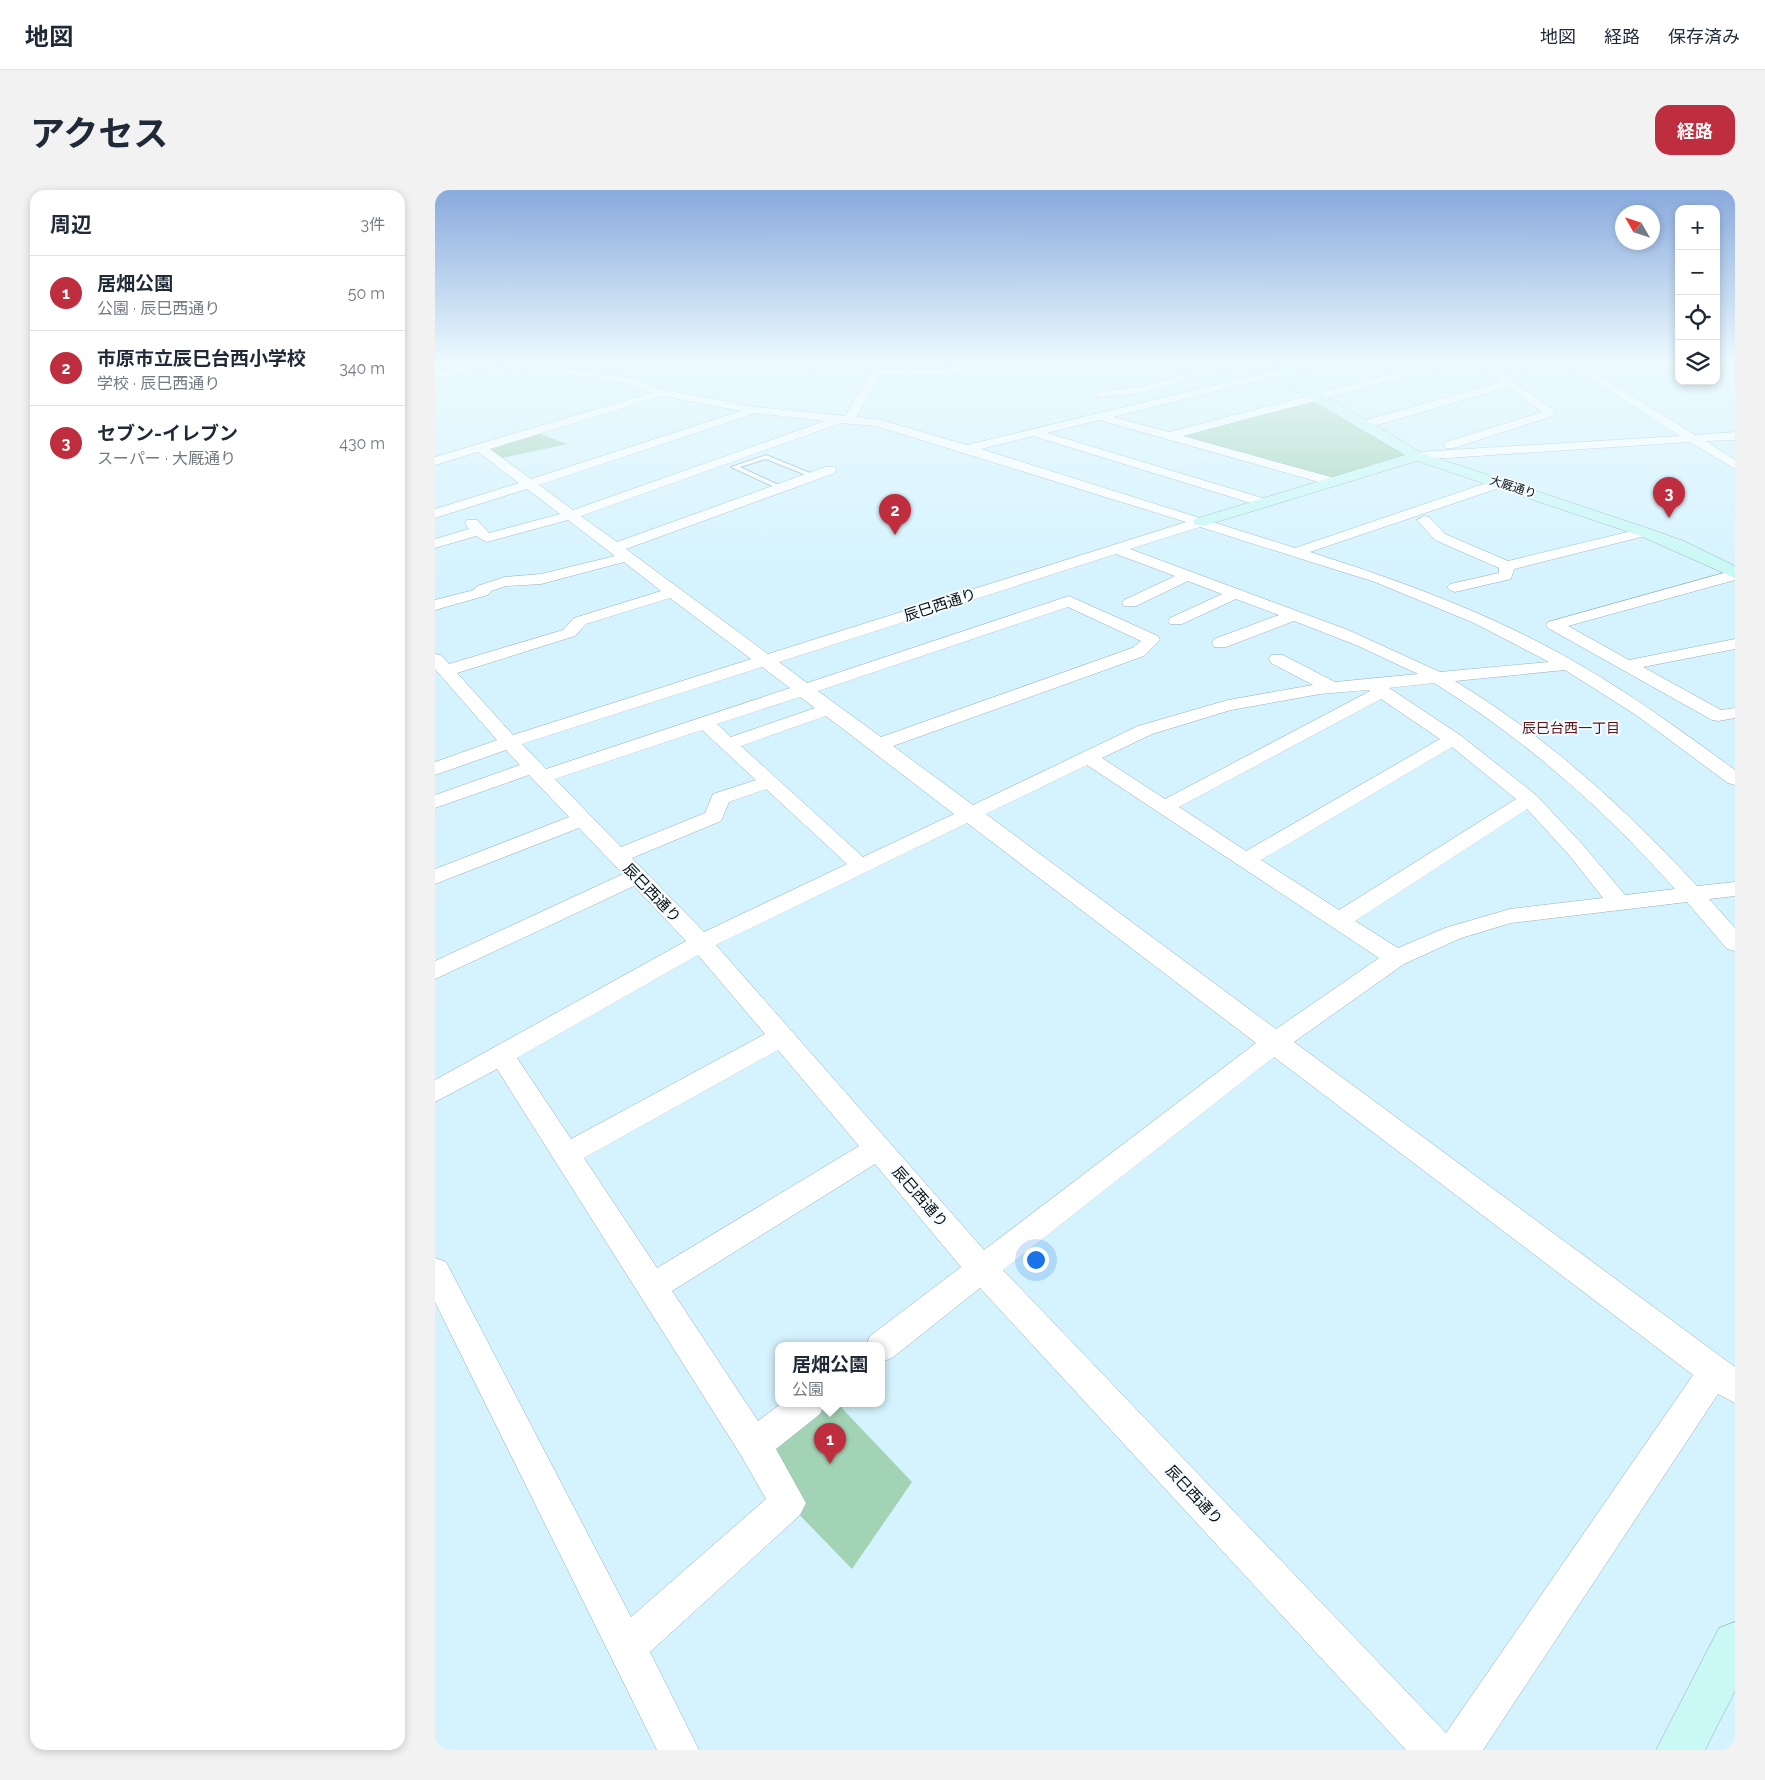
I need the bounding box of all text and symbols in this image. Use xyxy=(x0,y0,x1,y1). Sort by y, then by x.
text: 地図 xyxy=(25,22,73,51)
text: 地図 xyxy=(1540,26,1576,47)
text: 経路 xyxy=(1604,26,1640,47)
text: 保存済み xyxy=(1668,26,1740,47)
button: 経路 xyxy=(1655,105,1735,155)
text: アクセス xyxy=(30,113,168,154)
north arrow xyxy=(1615,205,1660,250)
map controls xyxy=(1675,205,1720,385)
button: + xyxy=(1675,205,1720,250)
text: 周辺 xyxy=(50,212,92,237)
text: 3件 xyxy=(360,215,385,234)
button: − xyxy=(1675,250,1720,295)
text: 居畑公園 xyxy=(97,272,173,294)
text: 1 xyxy=(62,284,70,303)
text: 50 m xyxy=(348,284,385,303)
button: locate xyxy=(1675,295,1720,340)
text: 公園 · 辰巳西通り xyxy=(97,299,220,318)
button: layers xyxy=(1675,340,1720,385)
text: 市原市立辰巳台西小学校 xyxy=(97,347,306,369)
text: 2 xyxy=(61,359,71,378)
text: 340 m xyxy=(339,359,385,378)
text: 学校 · 辰巳西通り xyxy=(97,374,220,393)
text: セブン-イレブン xyxy=(97,422,238,444)
text: 3 xyxy=(62,434,70,453)
text: 430 m xyxy=(339,434,385,453)
text: スーパー · 大厩通り xyxy=(97,449,236,468)
street label: 大厩通り xyxy=(1488,473,1538,501)
pin: 3 xyxy=(1653,477,1685,518)
pin: 2 xyxy=(879,494,911,535)
street label: 辰巳西通り xyxy=(902,585,978,625)
district label: 辰巳台西一丁目 xyxy=(1522,720,1620,736)
street label: 辰巳西通り xyxy=(619,860,685,926)
street label: 辰巳西通り xyxy=(889,1163,951,1231)
your location xyxy=(1023,1247,1049,1273)
popup xyxy=(775,1342,885,1407)
text: 居畑公園 xyxy=(792,1353,868,1375)
text: 公園 xyxy=(792,1380,824,1399)
pin: 1 xyxy=(814,1423,846,1464)
street label: 辰巳西通り xyxy=(1162,1461,1226,1529)

